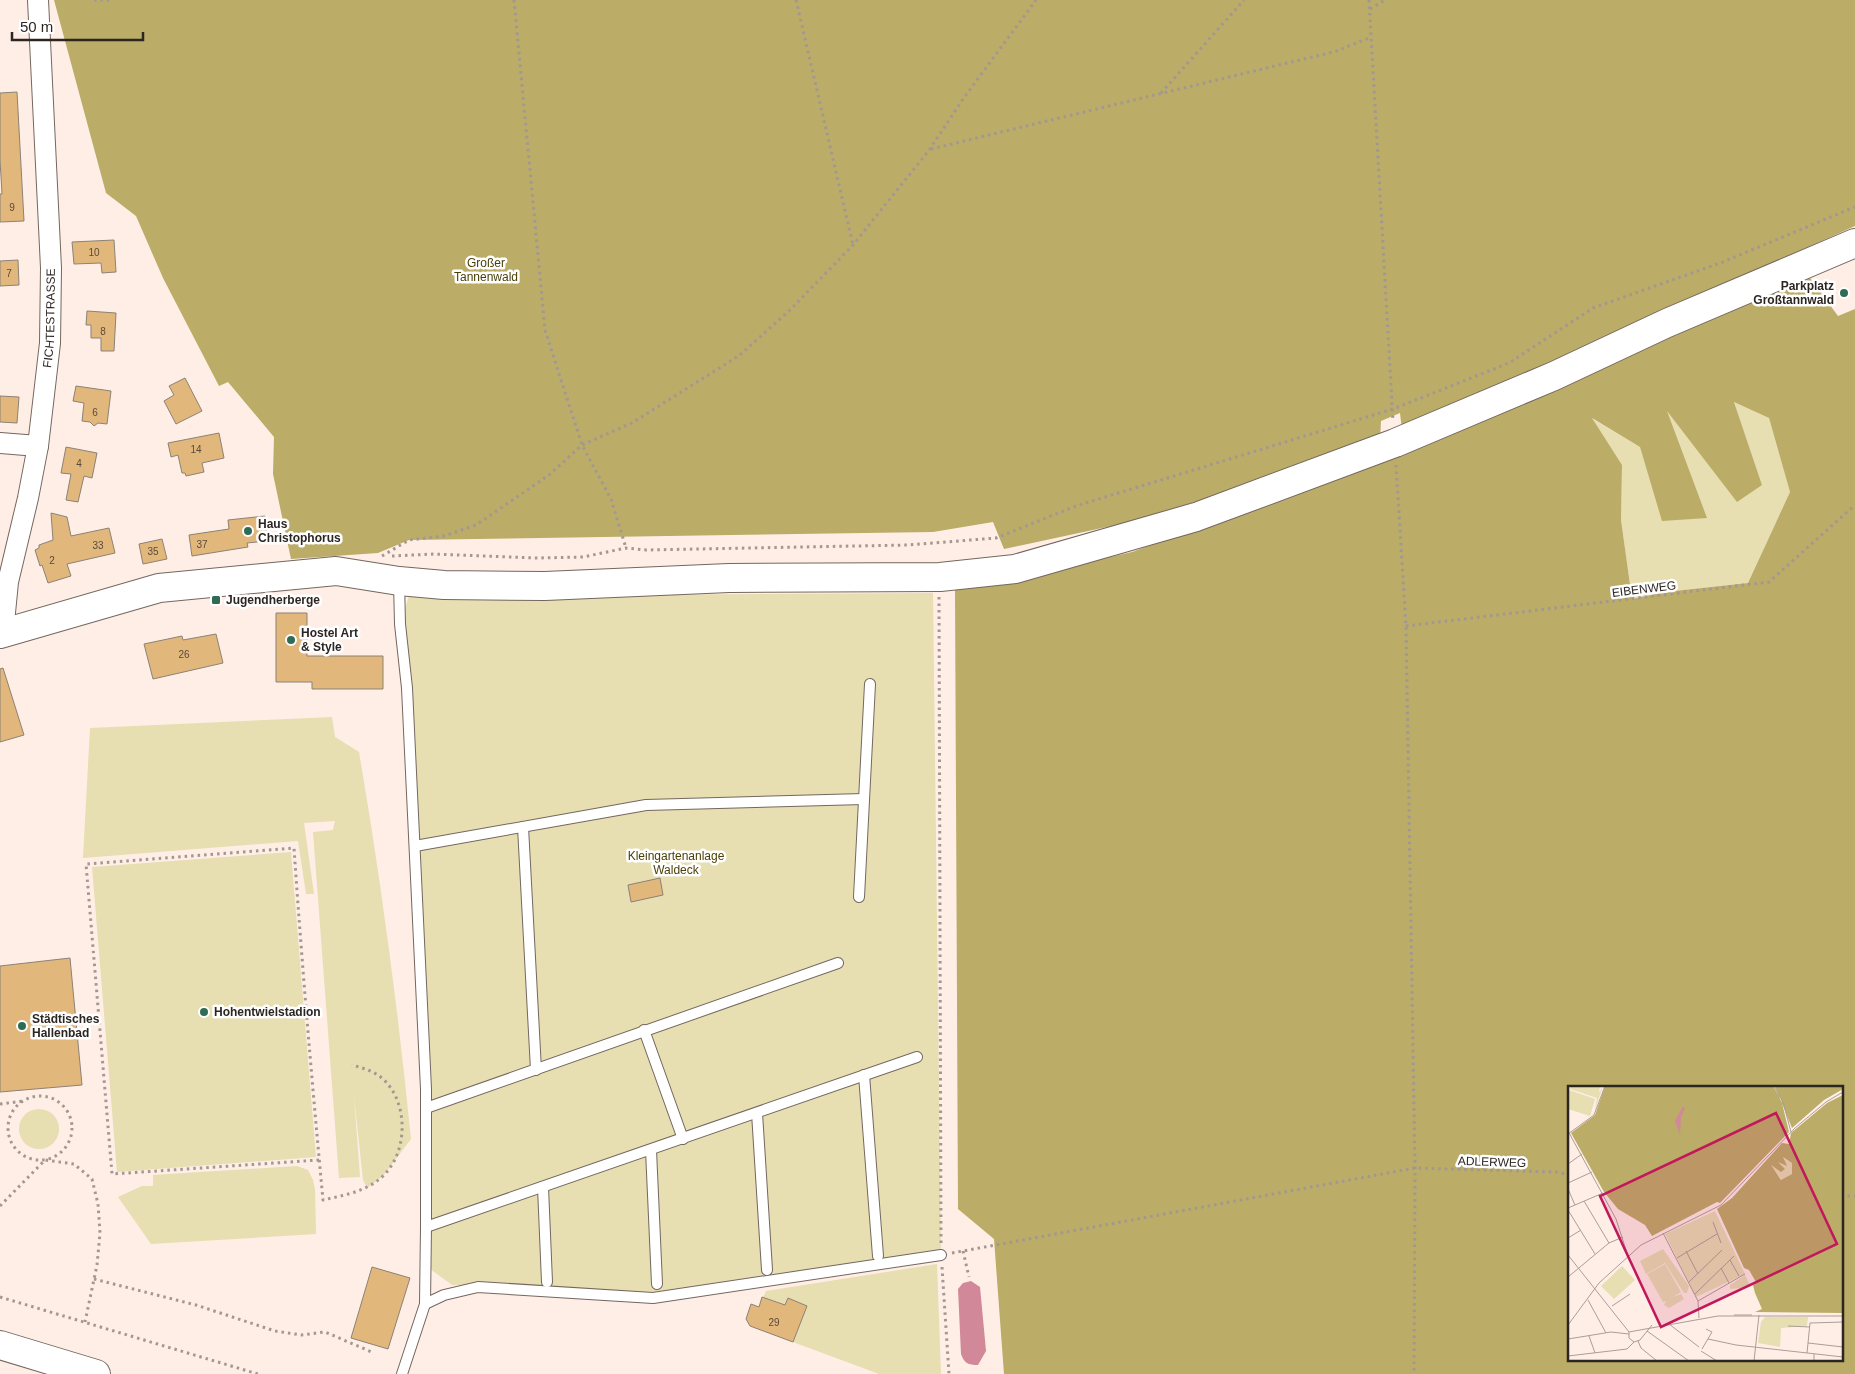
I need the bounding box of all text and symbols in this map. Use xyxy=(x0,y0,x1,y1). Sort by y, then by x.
scale bar xyxy=(12,10,144,42)
text: 50 m xyxy=(20,18,53,35)
house number: 9 xyxy=(9,202,15,213)
house number: 10 xyxy=(88,247,100,258)
park label: Großer Tannenwald xyxy=(454,256,518,284)
house number: 7 xyxy=(6,268,12,279)
street label: FICHTESTRASSE xyxy=(40,268,58,369)
place label: Parkplatz Großtannwald xyxy=(1753,279,1834,307)
marker: Parkplatz Großtannwald xyxy=(1838,287,1850,299)
house number: 8 xyxy=(100,326,106,337)
house number: 6 xyxy=(92,407,98,418)
house number: 14 xyxy=(190,444,202,455)
house number: 4 xyxy=(76,458,82,469)
place label: Haus Christophorus xyxy=(258,517,341,545)
marker: Haus Christophorus xyxy=(242,525,254,537)
house number: 37 xyxy=(196,539,208,550)
house number: 33 xyxy=(92,540,104,551)
house number: 35 xyxy=(147,546,159,557)
house number: 2 xyxy=(49,555,55,566)
street label: EIBENWEG xyxy=(1611,578,1677,600)
place label: Jugendherberge xyxy=(226,593,320,607)
marker: Jugendherberge xyxy=(210,594,222,606)
place label: Hostel Art & Style xyxy=(301,626,358,654)
marker: Hostel Art & Style xyxy=(285,634,297,646)
house number: 26 xyxy=(178,649,190,660)
park label: Kleingartenanlage Waldeck xyxy=(628,849,725,877)
place label: Hohentwielstadion xyxy=(214,1005,321,1019)
marker: Hohentwielstadion xyxy=(198,1006,210,1018)
place label: Städtisches Hallenbad xyxy=(32,1012,100,1040)
marker: Städtisches Hallenbad xyxy=(16,1020,28,1032)
inset map xyxy=(1568,1086,1842,1362)
street label: ADLERWEG xyxy=(1458,1154,1526,1170)
house number: 29 xyxy=(768,1317,780,1328)

